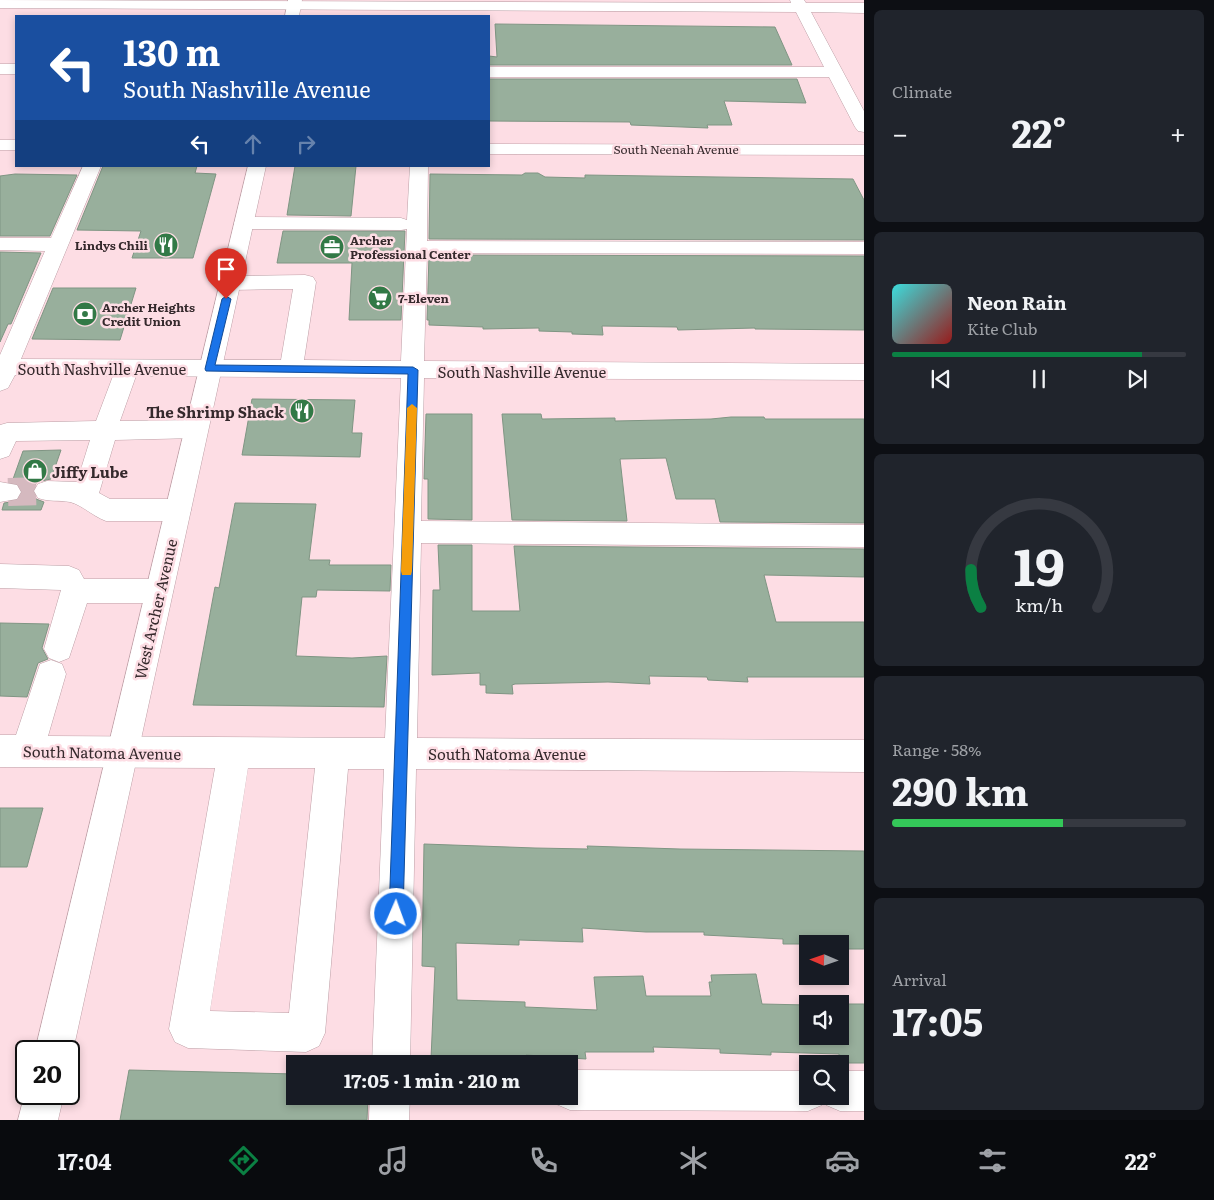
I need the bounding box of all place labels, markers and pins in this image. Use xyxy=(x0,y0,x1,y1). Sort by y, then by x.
place label: Archer Professional Center xyxy=(350,231,471,263)
restaurant icon: Lindys Chili xyxy=(153,232,179,258)
office icon: Archer Professional Center xyxy=(319,234,345,260)
place label: Lindys Chili xyxy=(75,236,149,254)
pin xyxy=(205,248,247,299)
supermarket icon: 7-Eleven xyxy=(367,285,393,311)
place label: 7-Eleven xyxy=(398,289,450,307)
place label: Archer Heights Credit Union xyxy=(102,298,195,330)
bank icon: Archer Heights Credit Union xyxy=(72,301,98,327)
restaurant icon: The Shrimp Shack xyxy=(289,398,315,424)
place label: The Shrimp Shack xyxy=(146,400,285,423)
shop icon: Jiffy Lube xyxy=(22,458,48,484)
place label: Jiffy Lube xyxy=(52,460,128,483)

